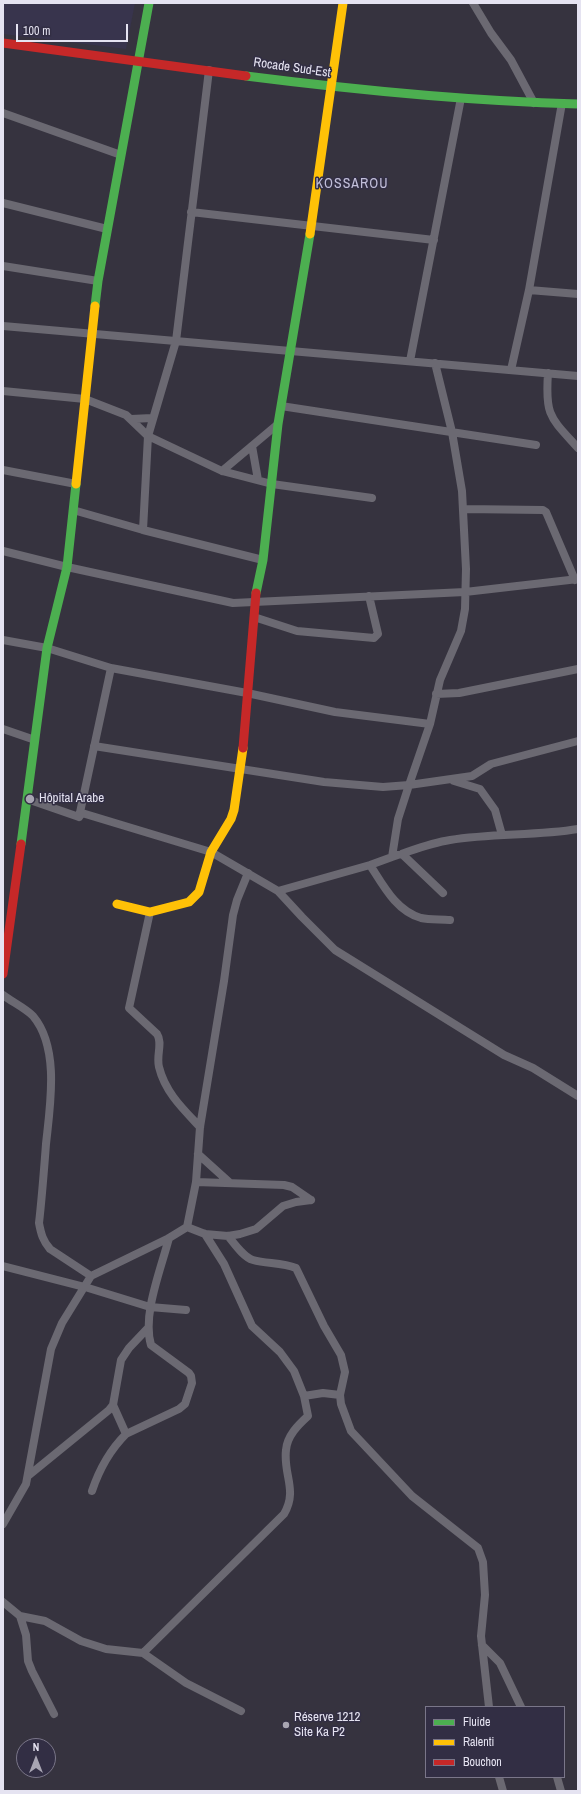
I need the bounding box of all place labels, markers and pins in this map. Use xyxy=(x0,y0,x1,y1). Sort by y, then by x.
place label: Hôpital Arabe xyxy=(39,791,104,807)
marker: Hôpital Arabe xyxy=(24,793,36,805)
place label: Réserve 1212 Site Ka P2 xyxy=(294,1710,360,1741)
marker: Réserve 1212 Site Ka P2 xyxy=(281,1720,291,1730)

